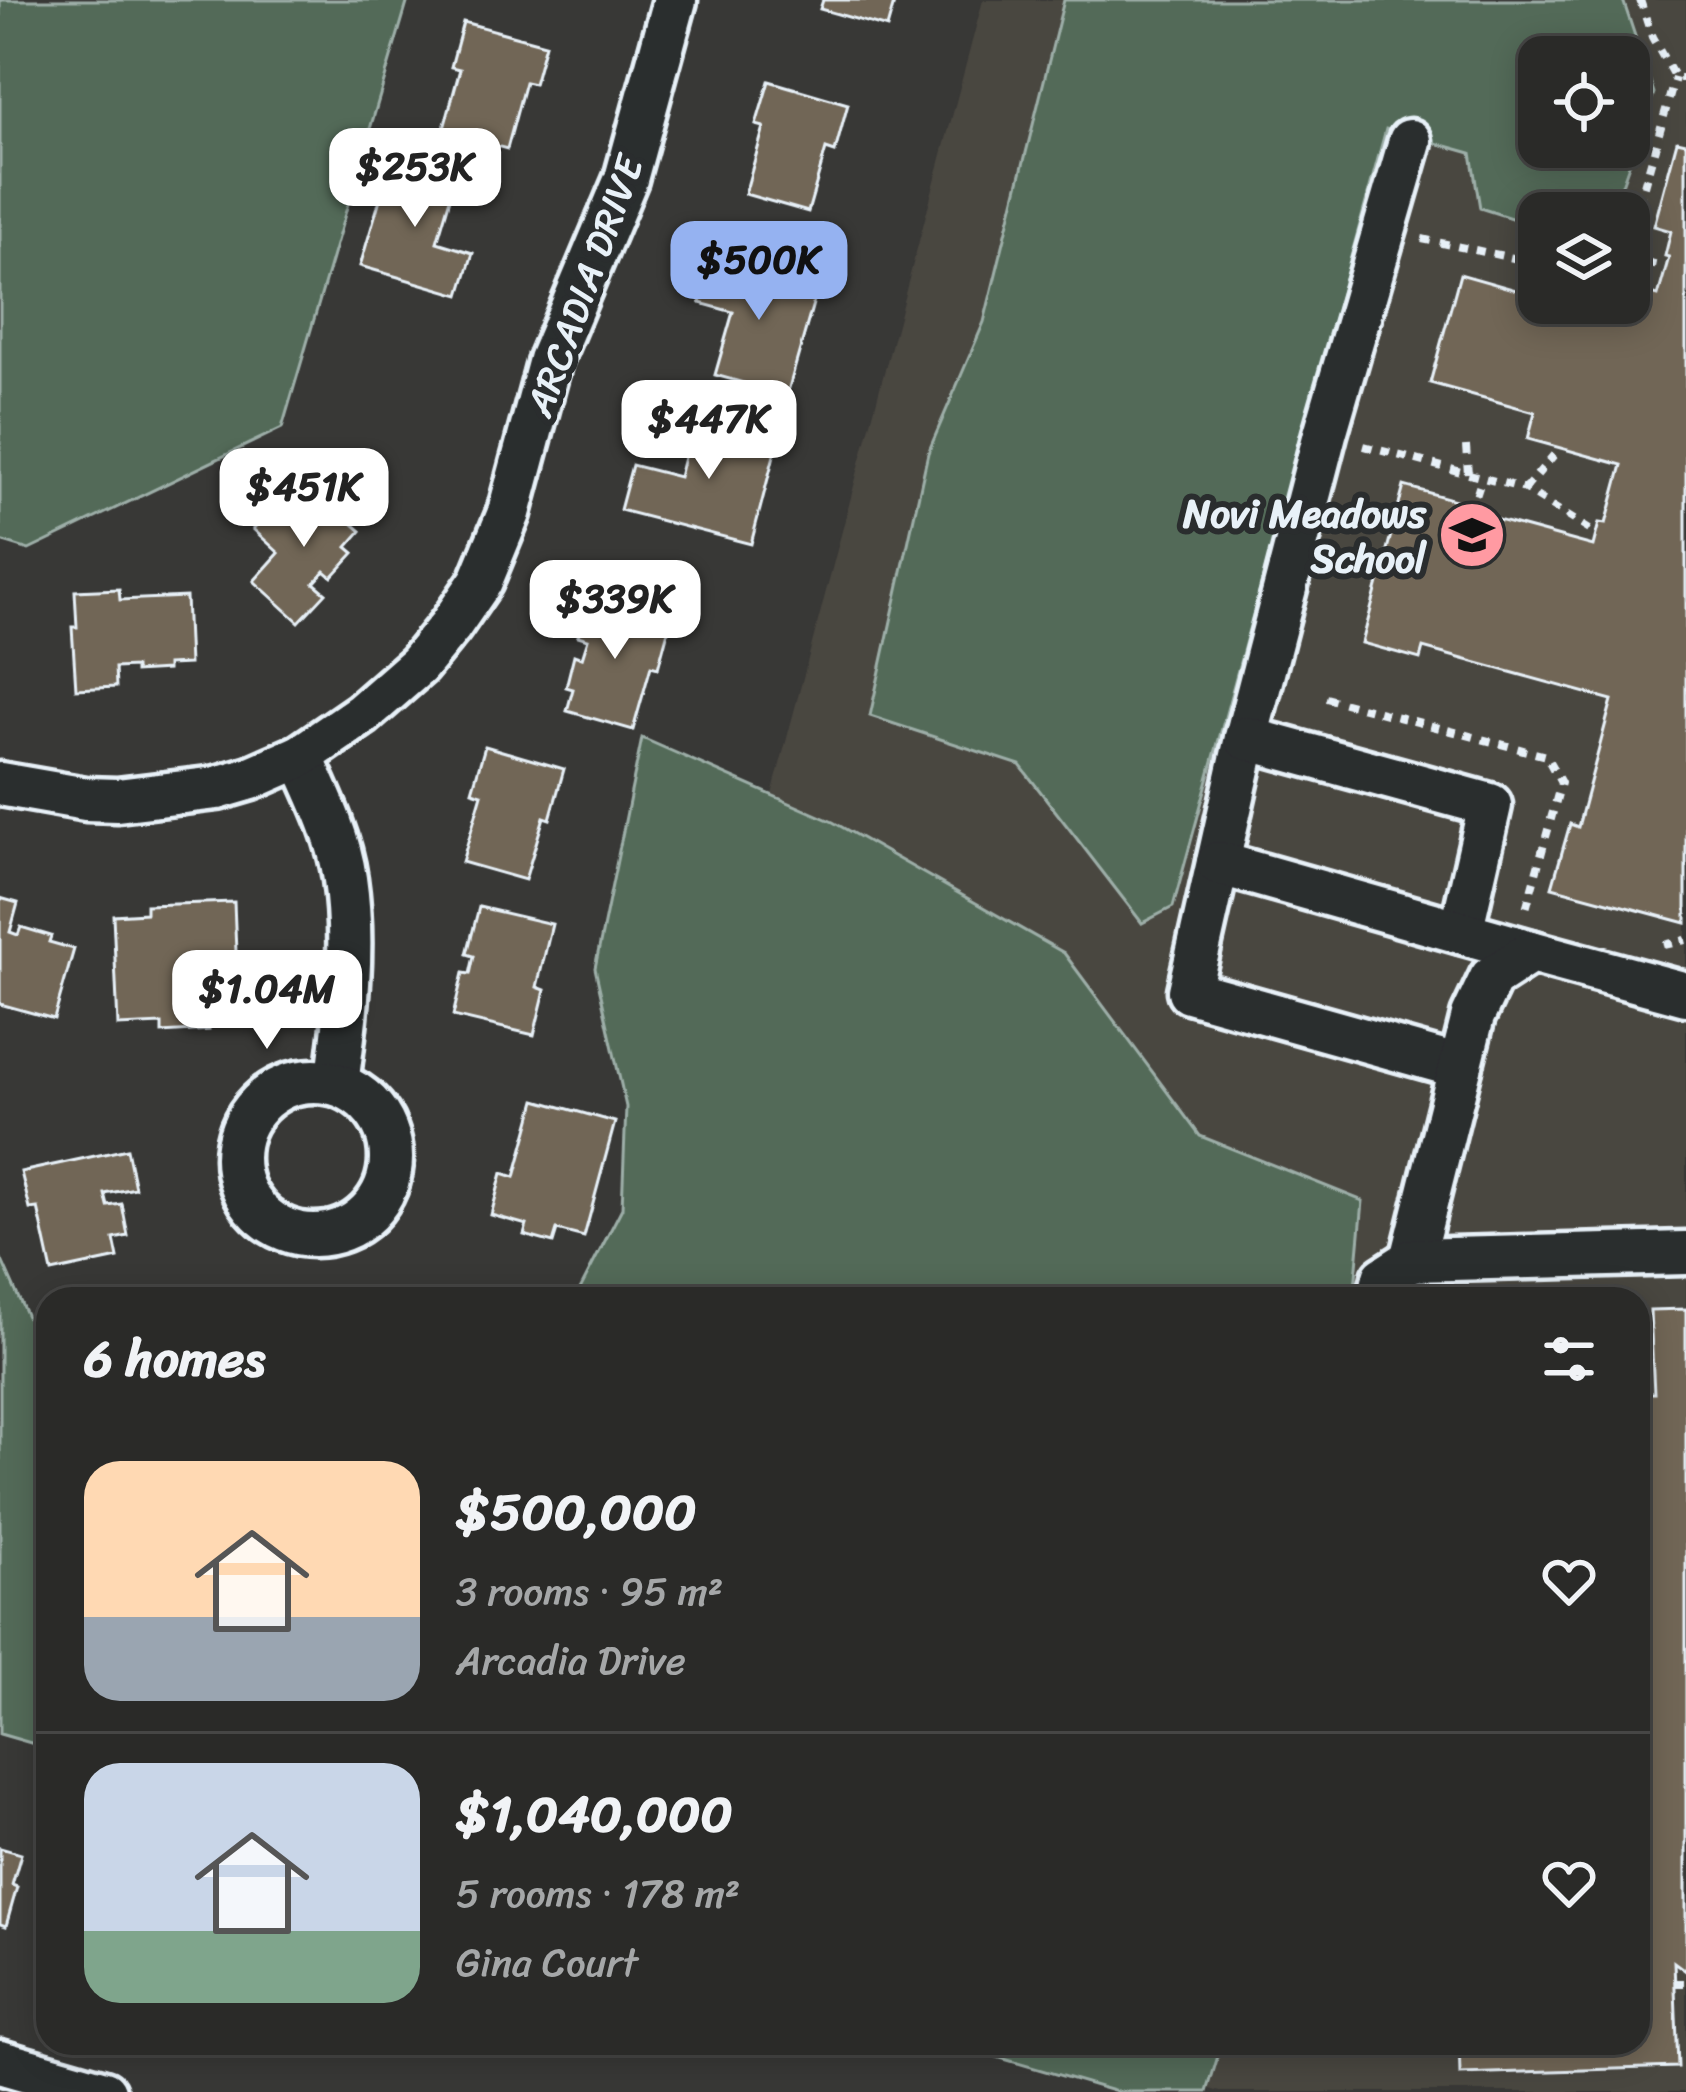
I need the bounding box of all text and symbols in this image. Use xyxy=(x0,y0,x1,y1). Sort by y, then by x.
map controls xyxy=(1518,36,1650,324)
button: locate xyxy=(1518,36,1650,168)
pin: $253K xyxy=(331,128,499,230)
text: $253K xyxy=(356,132,474,201)
street label: ARCADIA DRIVE xyxy=(504,143,664,427)
button: layers xyxy=(1518,192,1650,324)
pin: $500K xyxy=(675,221,843,323)
text: $500K xyxy=(697,225,821,294)
pin: $447K xyxy=(625,380,793,482)
text: $447K xyxy=(649,384,769,453)
pin: $451K xyxy=(220,448,388,550)
text: $451K xyxy=(247,452,361,521)
place label: Novi Meadows School xyxy=(1182,479,1428,593)
school or university icon: Novi Meadows School xyxy=(1437,500,1507,570)
pin: $339K xyxy=(531,560,699,662)
text: $339K xyxy=(557,564,673,633)
pin: $1.04M xyxy=(169,950,365,1052)
text: $1.04M xyxy=(199,954,335,1023)
text: 6 homes xyxy=(84,1314,265,1404)
icon: filters xyxy=(1536,1326,1602,1392)
text: $500,000 xyxy=(456,1467,696,1557)
icon: home xyxy=(180,1509,324,1653)
icon: heart xyxy=(1536,1548,1602,1614)
text: 3 rooms · 95 m² xyxy=(456,1557,723,1626)
text: Arcadia Drive xyxy=(456,1626,686,1695)
text: $1,040,000 xyxy=(456,1769,733,1859)
icon: home xyxy=(180,1811,324,1955)
icon: heart xyxy=(1536,1850,1602,1916)
text: 5 rooms · 178 m² xyxy=(456,1859,740,1928)
text: Gina Court xyxy=(456,1928,638,1997)

